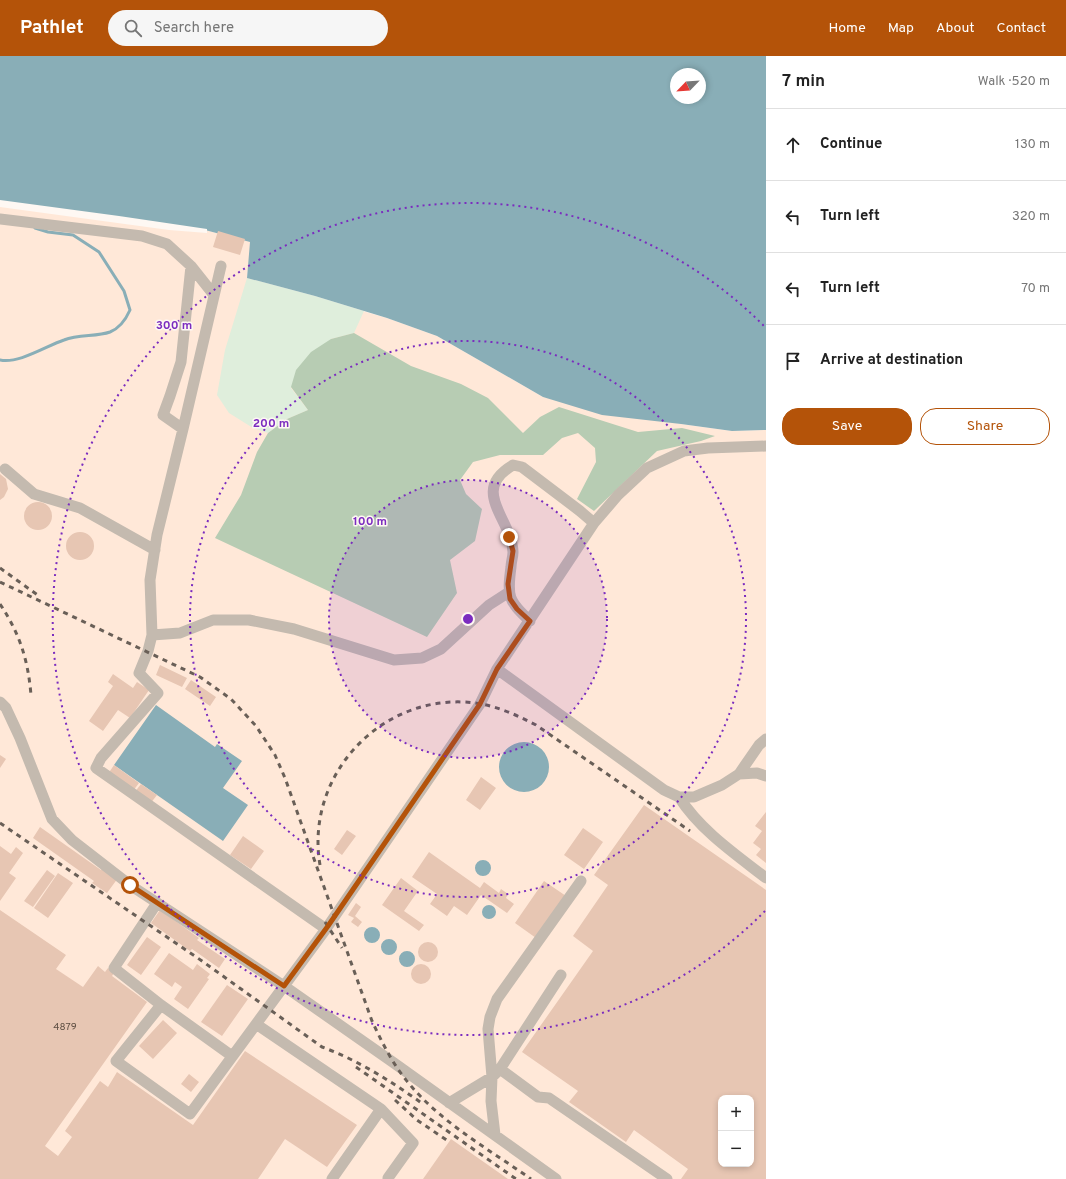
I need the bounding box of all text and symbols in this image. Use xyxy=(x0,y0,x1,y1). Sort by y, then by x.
search box xyxy=(108,10,388,46)
text: Pathlet xyxy=(20,16,84,40)
icon: search xyxy=(122,17,144,39)
text: Search here xyxy=(154,19,234,38)
text: Home xyxy=(829,20,866,37)
text: Map xyxy=(888,20,914,37)
text: About xyxy=(936,20,975,37)
text: Contact xyxy=(997,20,1046,37)
north arrow xyxy=(670,68,706,104)
text: 7 min xyxy=(782,71,825,93)
text: Walk · 520 m xyxy=(978,74,1050,90)
icon: ahead xyxy=(782,134,804,156)
text: Continue xyxy=(820,135,882,154)
text: 130 m xyxy=(1015,137,1050,153)
icon: left xyxy=(782,206,804,228)
text: Turn left xyxy=(820,207,880,226)
text: 320 m xyxy=(1012,209,1050,225)
icon: left xyxy=(782,278,804,300)
text: Turn left xyxy=(820,279,880,298)
text: 70 m xyxy=(1021,281,1050,297)
text: 300 m xyxy=(156,318,192,334)
icon: arrive xyxy=(782,350,804,372)
text: Arrive at destination xyxy=(820,351,963,370)
button: Save xyxy=(782,408,912,445)
button: Share xyxy=(920,408,1050,445)
text: 200 m xyxy=(253,416,289,432)
text: 100 m xyxy=(353,514,387,530)
route end xyxy=(500,528,518,546)
centre of rings xyxy=(461,612,475,626)
route start xyxy=(121,876,139,894)
house number: 4879 xyxy=(53,1021,77,1034)
map controls xyxy=(718,1095,754,1167)
button: + xyxy=(718,1095,754,1131)
button: − xyxy=(718,1131,754,1167)

